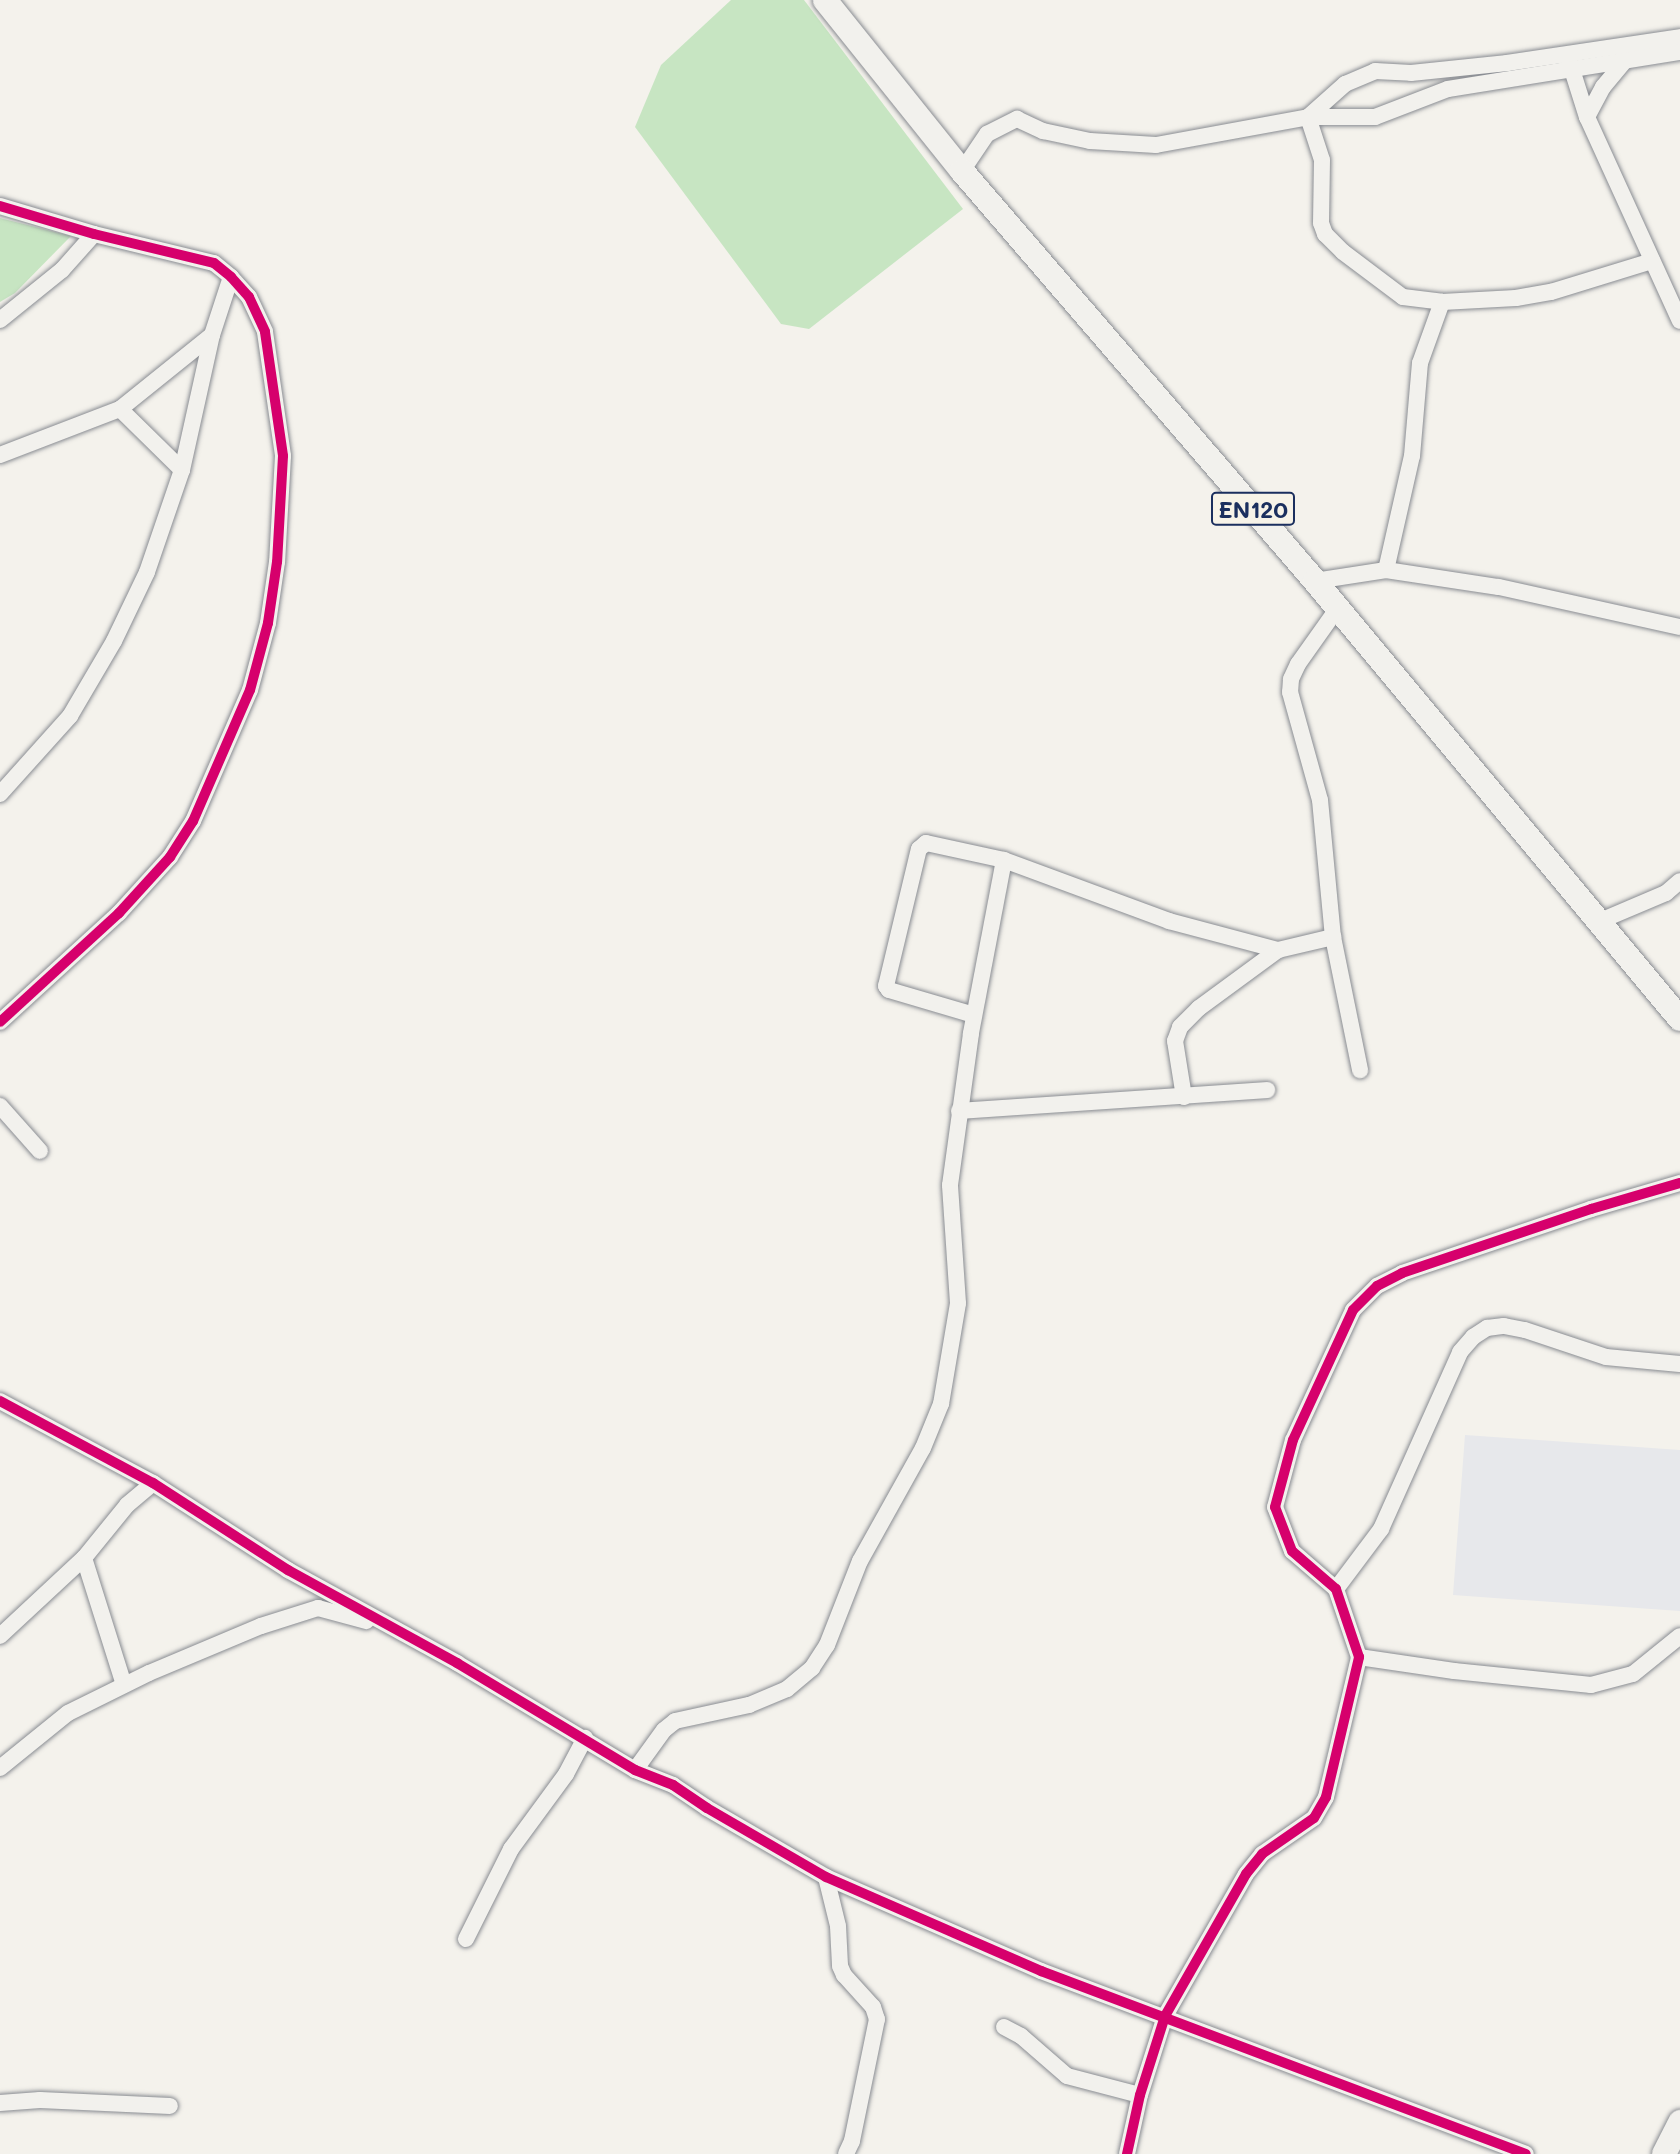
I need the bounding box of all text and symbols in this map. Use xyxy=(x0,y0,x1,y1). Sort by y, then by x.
road number: EN120 xyxy=(1209,489,1297,528)

